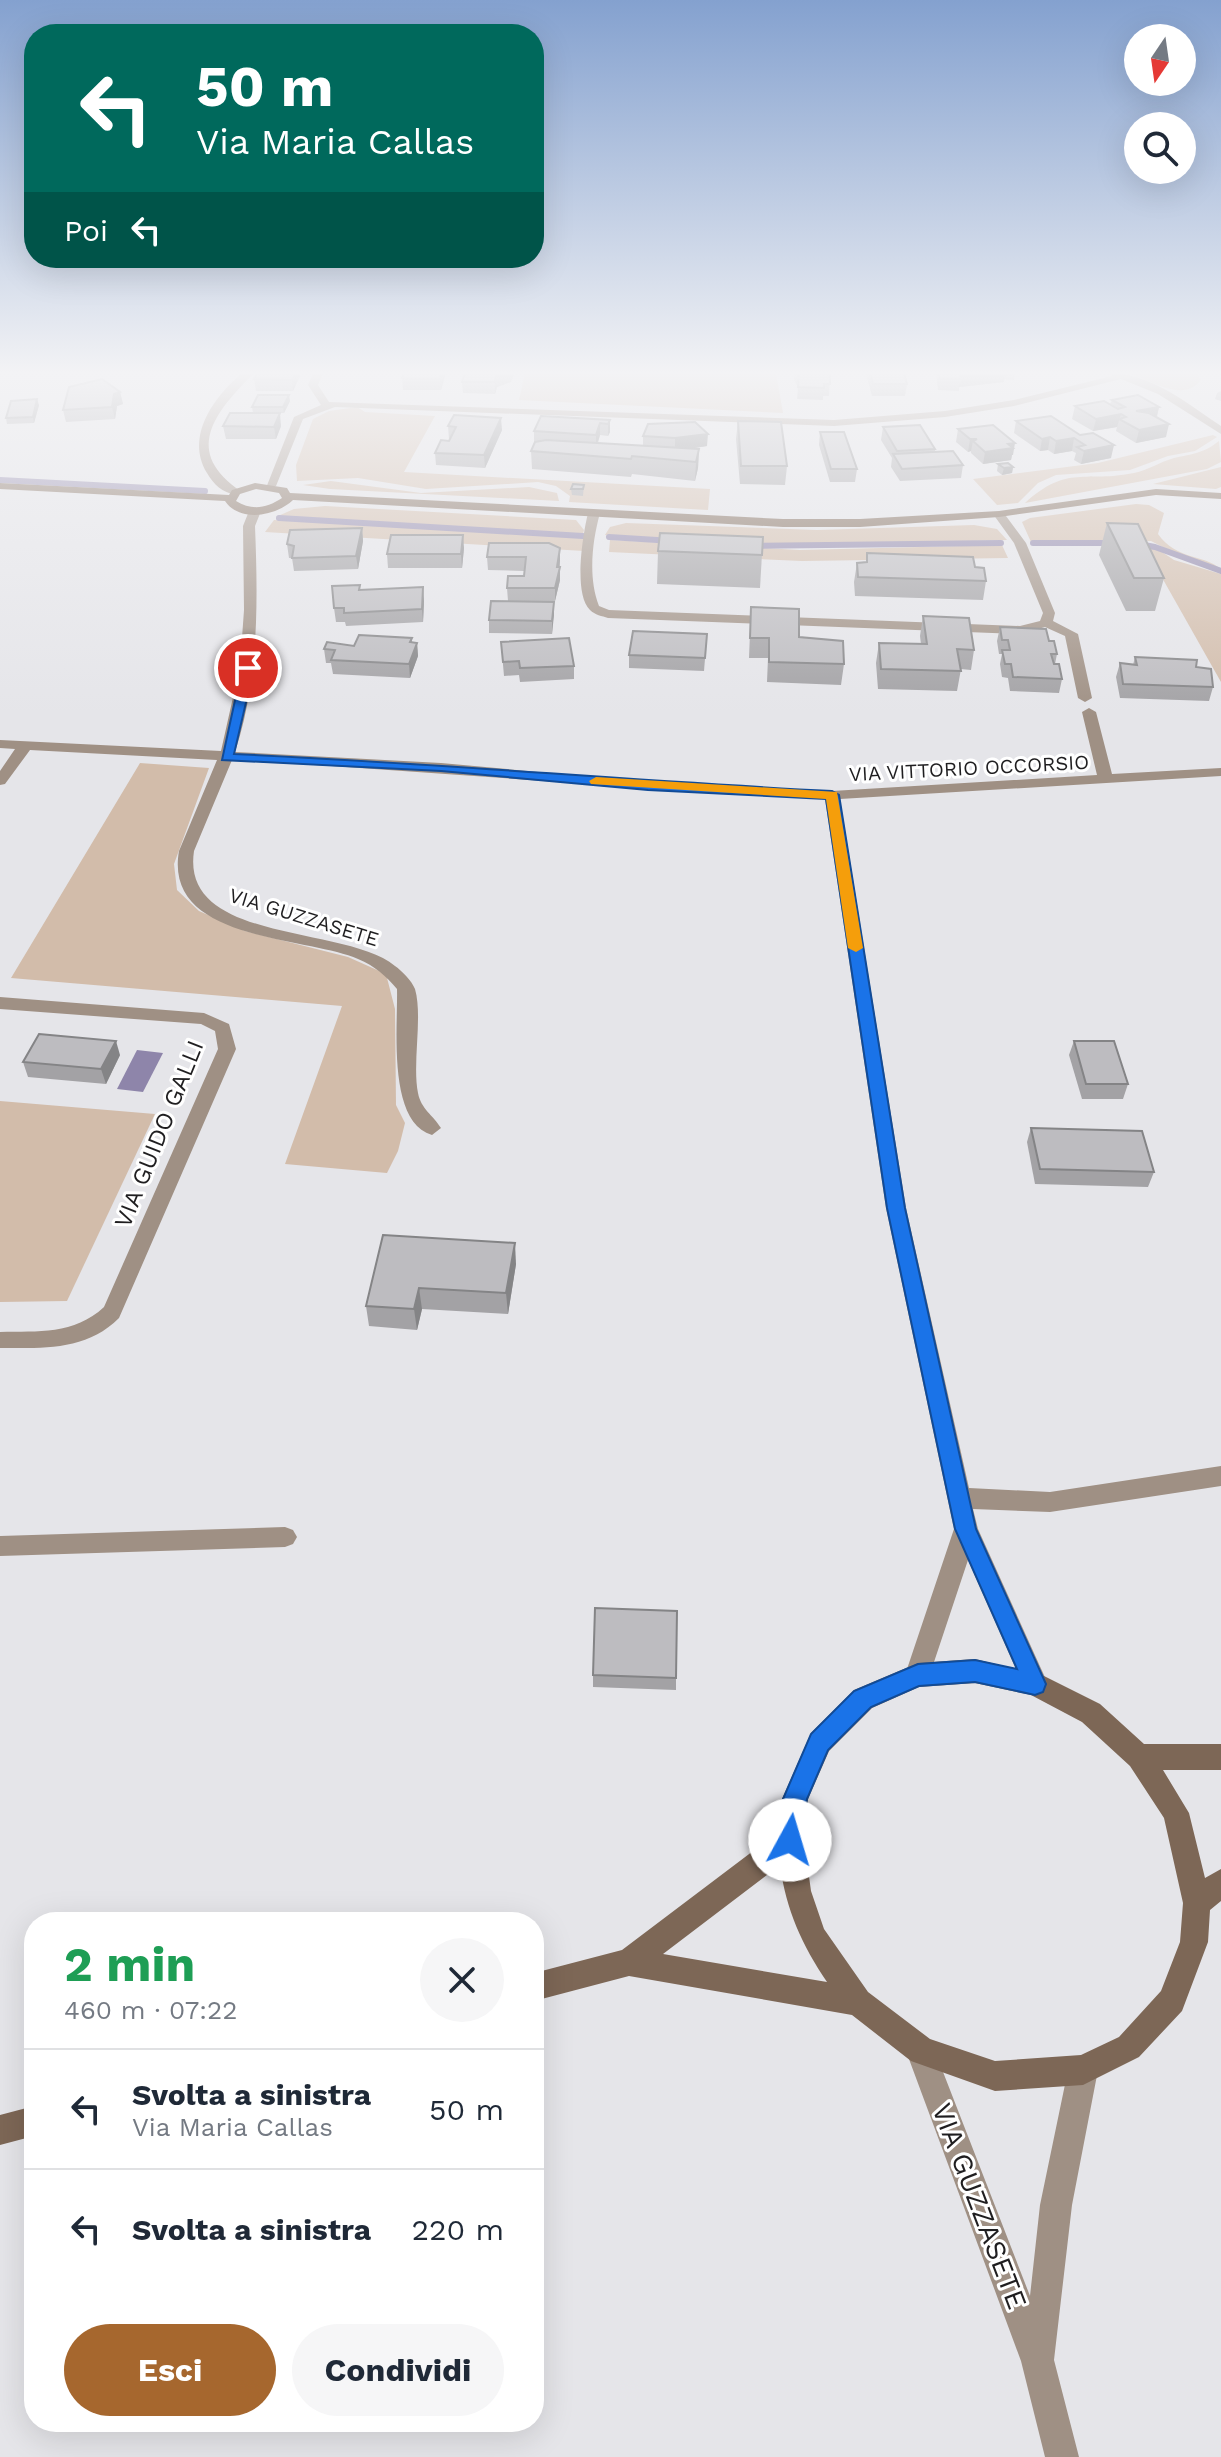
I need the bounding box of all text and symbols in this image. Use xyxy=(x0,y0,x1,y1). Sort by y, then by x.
north arrow xyxy=(1124,24,1196,96)
map controls xyxy=(1124,24,1196,184)
text: 50 m xyxy=(196,54,333,120)
icon: left xyxy=(64,56,168,160)
button: search xyxy=(1124,112,1196,184)
text: Via Maria Callas xyxy=(196,121,474,163)
icon: left xyxy=(124,208,168,252)
text: Poi xyxy=(64,213,108,248)
pin xyxy=(214,634,282,702)
icon: arrive xyxy=(226,646,270,690)
street label: VIA VITTORIO OCCORSIO xyxy=(848,750,1090,786)
street label: VIA GUZZASETE xyxy=(226,883,382,951)
street label: VIA GUIDO GALLI xyxy=(109,1036,209,1232)
position arrow xyxy=(748,1798,832,1882)
text: 2 min xyxy=(64,1936,195,1993)
button: close xyxy=(420,1938,504,2022)
text: 460 m · 07:22 xyxy=(64,1995,237,2025)
text: Svolta a sinistra xyxy=(132,2077,371,2112)
icon: left xyxy=(64,2087,108,2131)
text: 50 m xyxy=(429,2092,504,2127)
street label: VIA GUZZASETE xyxy=(925,2099,1034,2314)
text: Via Maria Callas xyxy=(132,2112,333,2142)
icon: left xyxy=(64,2207,108,2251)
text: Svolta a sinistra xyxy=(132,2212,371,2247)
text: 220 m xyxy=(412,2212,504,2247)
button: Esci xyxy=(64,2324,276,2416)
button: Condividi xyxy=(292,2324,504,2416)

